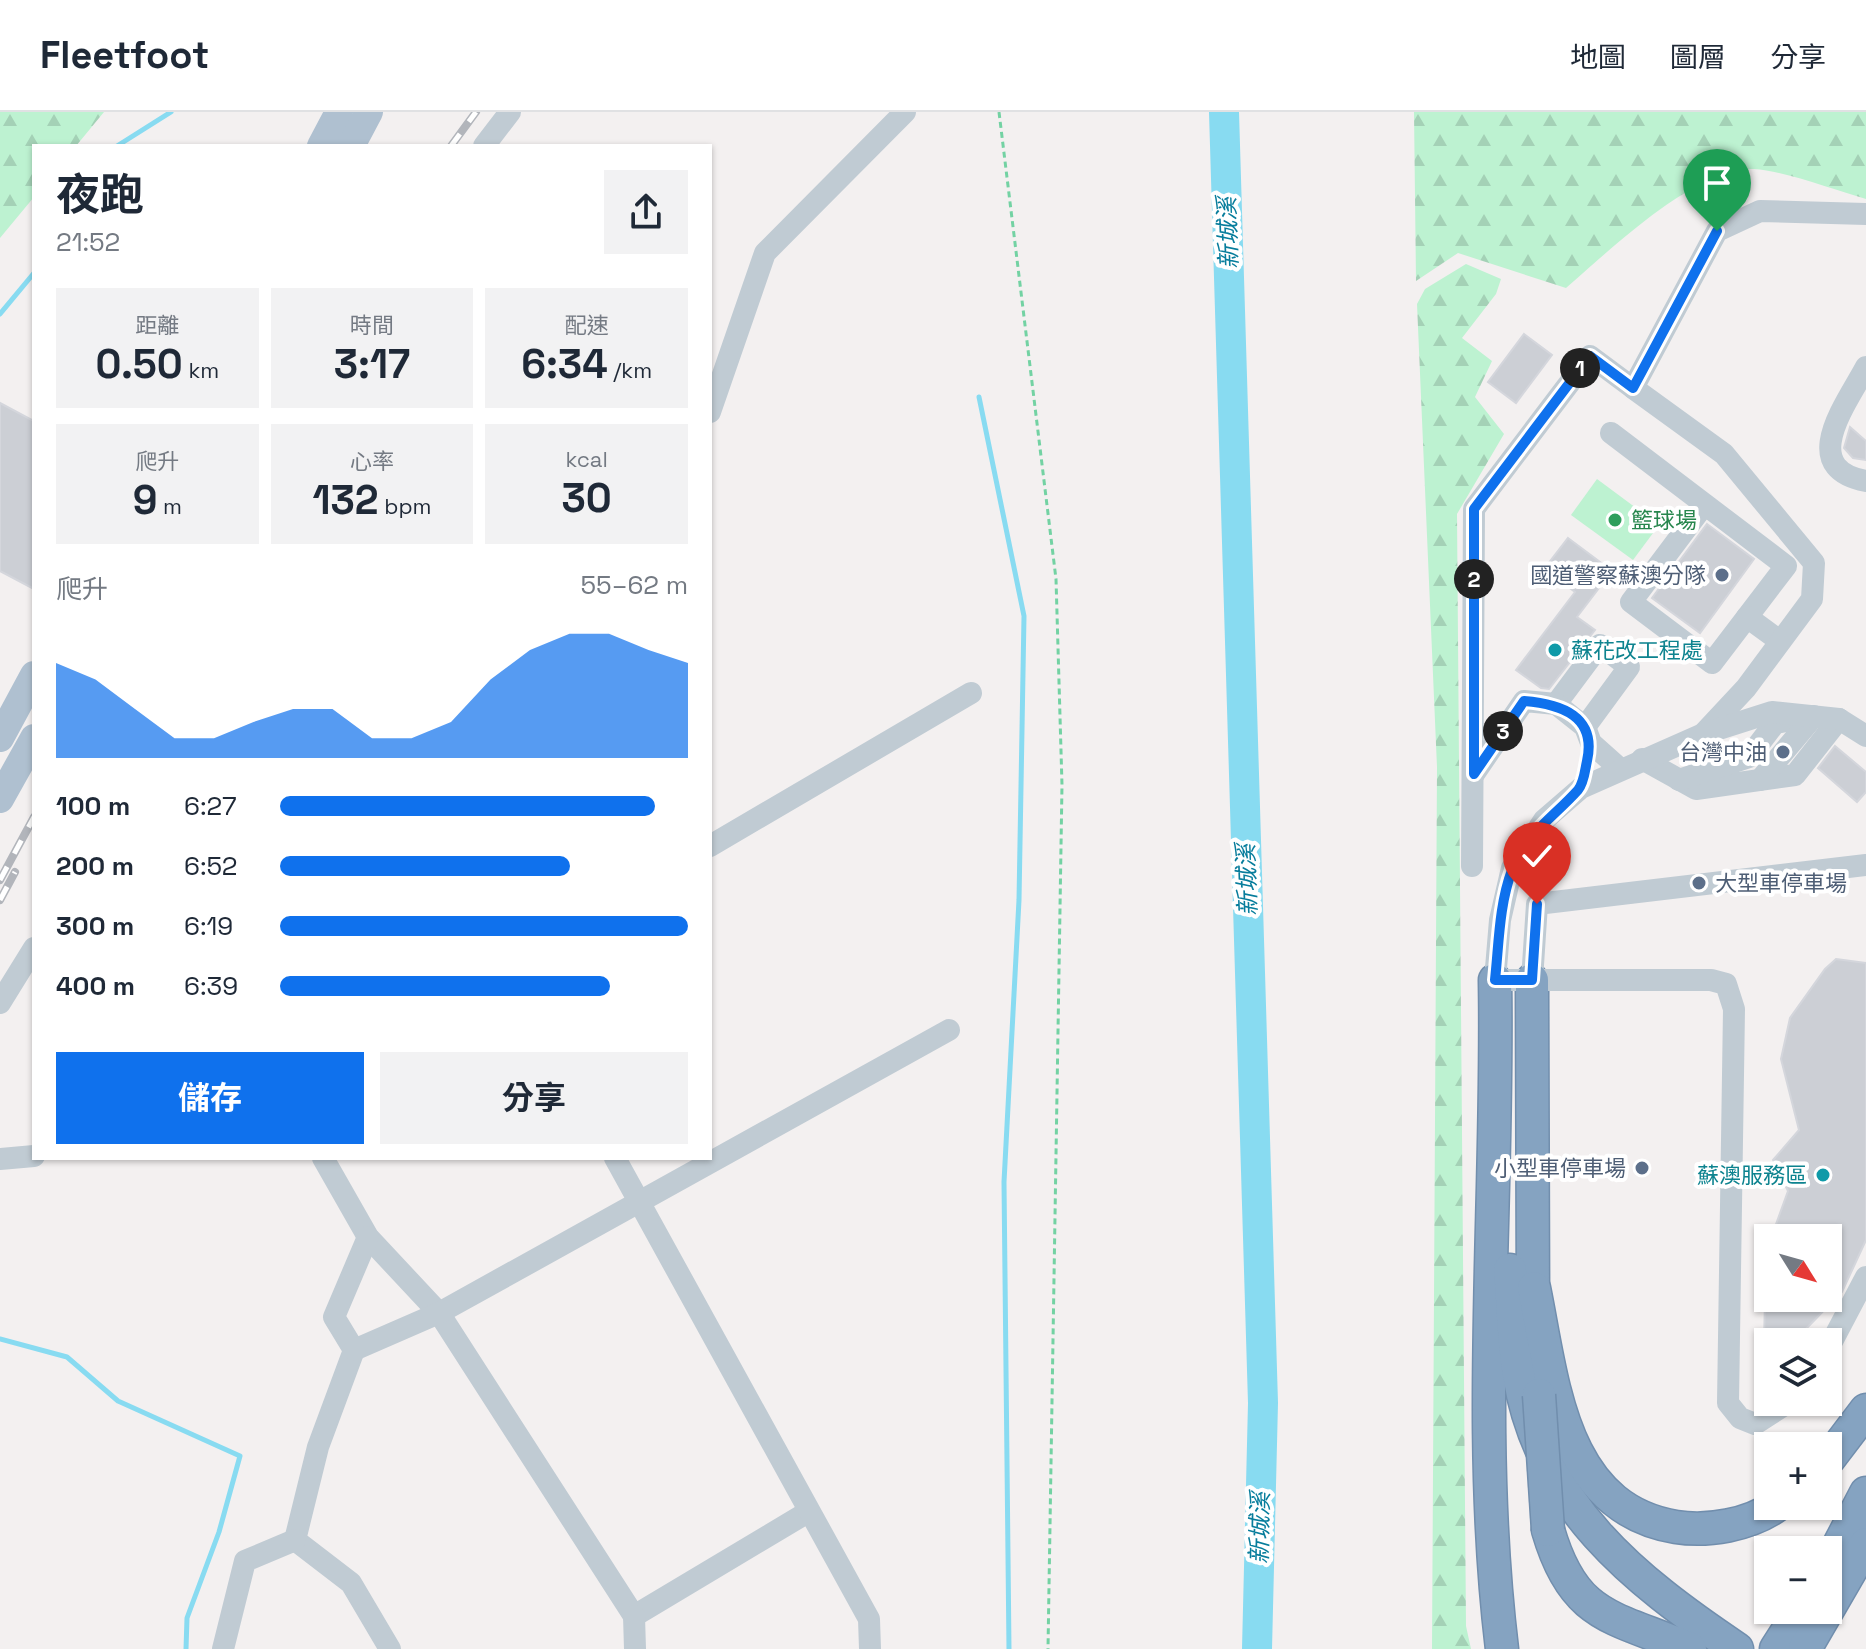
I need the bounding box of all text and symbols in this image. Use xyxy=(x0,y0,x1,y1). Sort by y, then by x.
text: Fleetfoot xyxy=(40,31,209,79)
text: 地圖 xyxy=(1570,39,1626,75)
text: 圖層 xyxy=(1670,39,1726,75)
text: 分享 xyxy=(1770,39,1826,75)
pin xyxy=(1683,149,1751,231)
icon: arrive xyxy=(1695,161,1739,205)
text: 夜跑 xyxy=(56,167,144,223)
button: share xyxy=(604,170,688,254)
water label: 新城溪 xyxy=(1211,194,1244,270)
text: 21:52 xyxy=(56,225,120,259)
text: 距離 xyxy=(135,311,179,339)
text: 時間 xyxy=(350,311,394,339)
text: 配速 xyxy=(565,311,609,339)
text: 0.50 xyxy=(95,339,183,390)
text: 3:17 xyxy=(334,339,410,390)
text: 6:34 xyxy=(521,339,608,390)
pin: 1 xyxy=(1560,348,1600,388)
text: 1 xyxy=(1575,354,1585,382)
text: km xyxy=(183,356,219,384)
text: /km xyxy=(608,356,652,384)
text: kcal xyxy=(565,445,608,473)
text: 爬升 xyxy=(135,447,179,475)
text: 心率 xyxy=(350,447,394,475)
text: 30 xyxy=(562,473,612,524)
text: 9 xyxy=(133,475,157,526)
text: 132 xyxy=(312,475,379,526)
text: m xyxy=(157,492,182,520)
text: bpm xyxy=(379,492,432,520)
place label: 籃球場 xyxy=(1631,506,1697,534)
marker: 籃球場 xyxy=(1606,511,1624,529)
pin: 2 xyxy=(1454,559,1494,599)
place label: 國道警察蘇澳分隊 xyxy=(1530,561,1706,589)
text: 2 xyxy=(1467,565,1481,593)
marker: 國道警察蘇澳分隊 xyxy=(1713,566,1731,584)
text: 55–62 m xyxy=(581,568,688,602)
text: 爬升 xyxy=(56,572,108,606)
place label: 蘇花改工程處 xyxy=(1571,636,1703,664)
marker: 蘇花改工程處 xyxy=(1546,641,1564,659)
pin: 3 xyxy=(1483,711,1523,751)
text: 3 xyxy=(1496,717,1510,745)
place label: 台灣中油 xyxy=(1679,738,1767,766)
marker: 台灣中油 xyxy=(1774,743,1792,761)
text: 100 m xyxy=(56,789,130,823)
text: 6:27 xyxy=(184,789,237,823)
pin xyxy=(1503,822,1571,904)
icon: check xyxy=(1515,834,1559,878)
water label: 新城溪 xyxy=(1230,841,1263,917)
text: 200 m xyxy=(56,849,134,883)
text: 6:52 xyxy=(184,849,238,883)
place label: 大型車停車場 xyxy=(1715,869,1847,897)
marker: 大型車停車場 xyxy=(1690,874,1708,892)
text: 300 m xyxy=(56,909,134,943)
text: 6:19 xyxy=(184,909,233,943)
text: 400 m xyxy=(56,969,135,1003)
text: 6:39 xyxy=(184,969,238,1003)
button: 儲存 xyxy=(56,1052,364,1144)
button: 分享 xyxy=(380,1052,688,1144)
place label: 小型車停車場 xyxy=(1494,1154,1626,1182)
marker: 小型車停車場 xyxy=(1633,1159,1651,1177)
place label: 蘇澳服務區 xyxy=(1697,1161,1807,1189)
marker: 蘇澳服務區 xyxy=(1814,1166,1832,1184)
north arrow xyxy=(1754,1224,1842,1312)
map controls xyxy=(1754,1224,1842,1624)
button: layers xyxy=(1754,1328,1842,1416)
button: + xyxy=(1754,1432,1842,1520)
water label: 新城溪 xyxy=(1243,1489,1276,1564)
button: − xyxy=(1754,1536,1842,1624)

